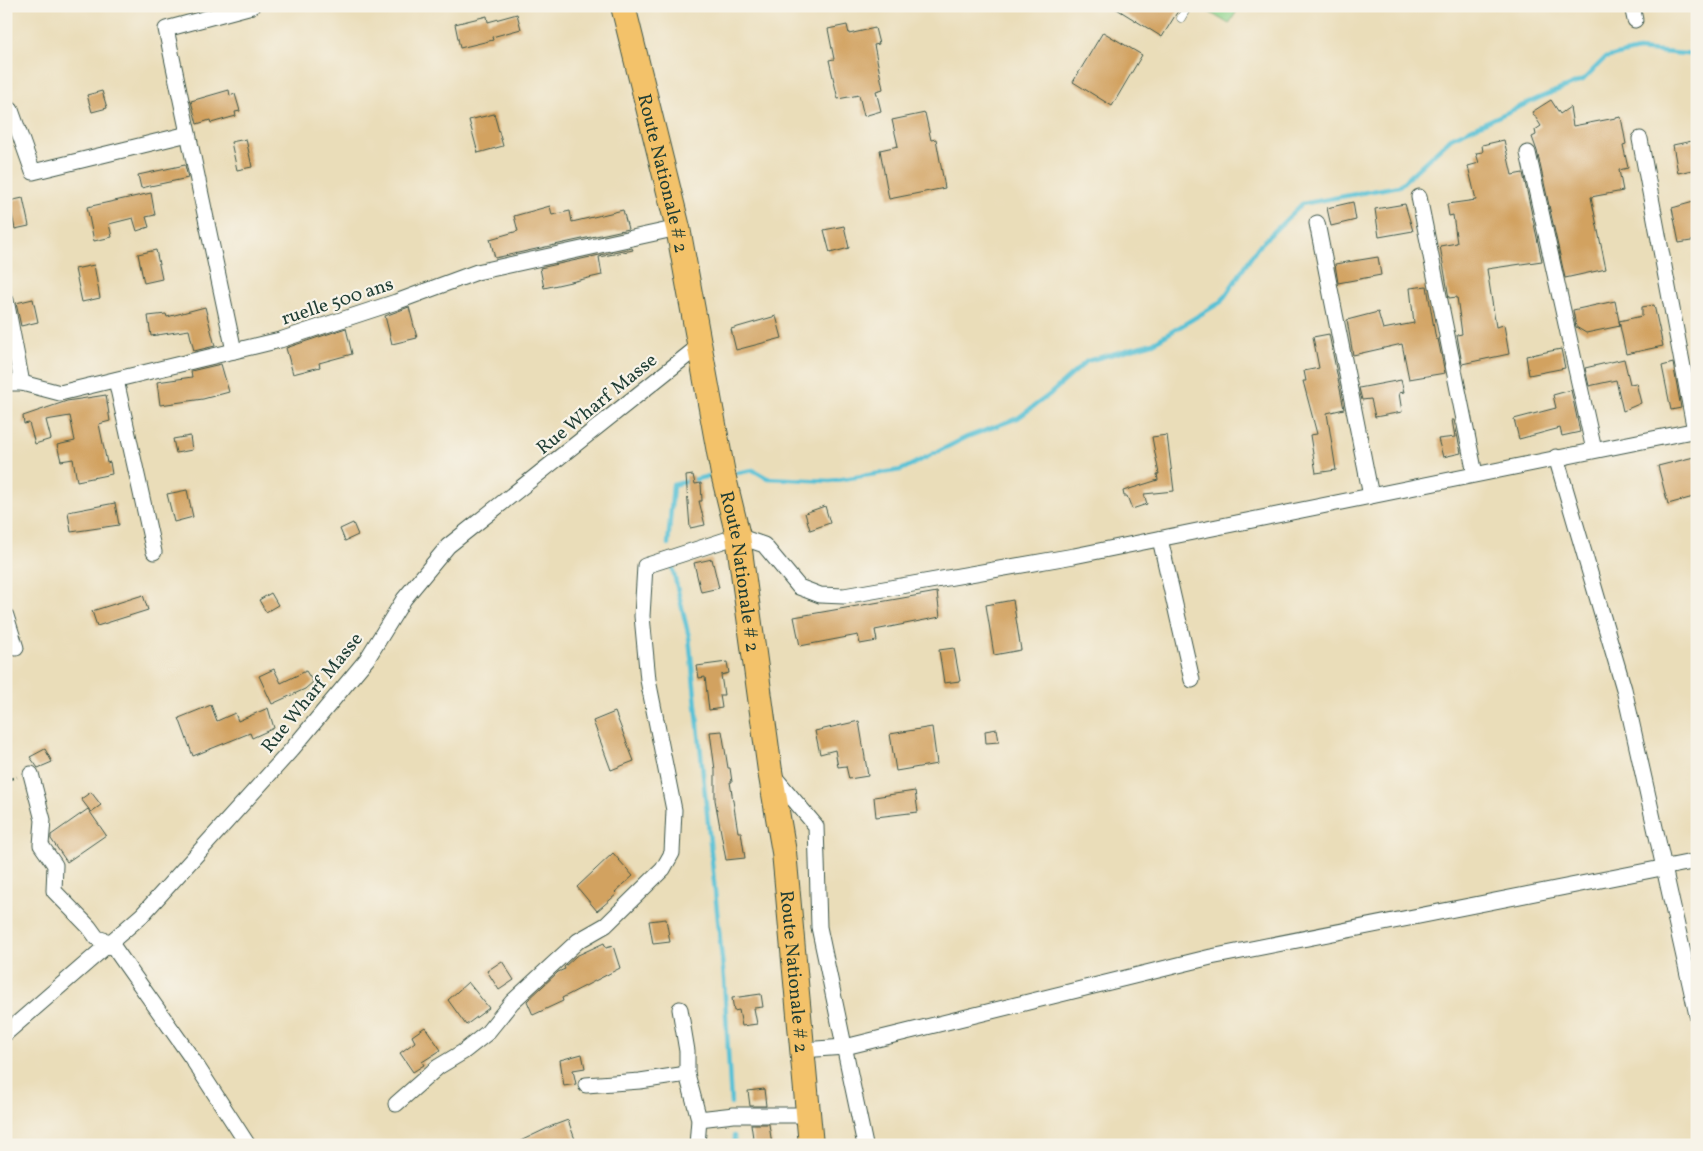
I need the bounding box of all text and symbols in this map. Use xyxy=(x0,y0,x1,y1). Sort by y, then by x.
street label: Route Nationale # 2 xyxy=(630,91,693,255)
street label: ruelle 500 ans xyxy=(278,272,397,332)
street label: Rue Wharf Masse xyxy=(531,348,663,461)
street label: Route Nationale # 2 xyxy=(713,489,765,654)
street label: Rue Wharf Masse xyxy=(256,627,369,759)
street label: Route Nationale # 2 xyxy=(773,889,813,1054)

